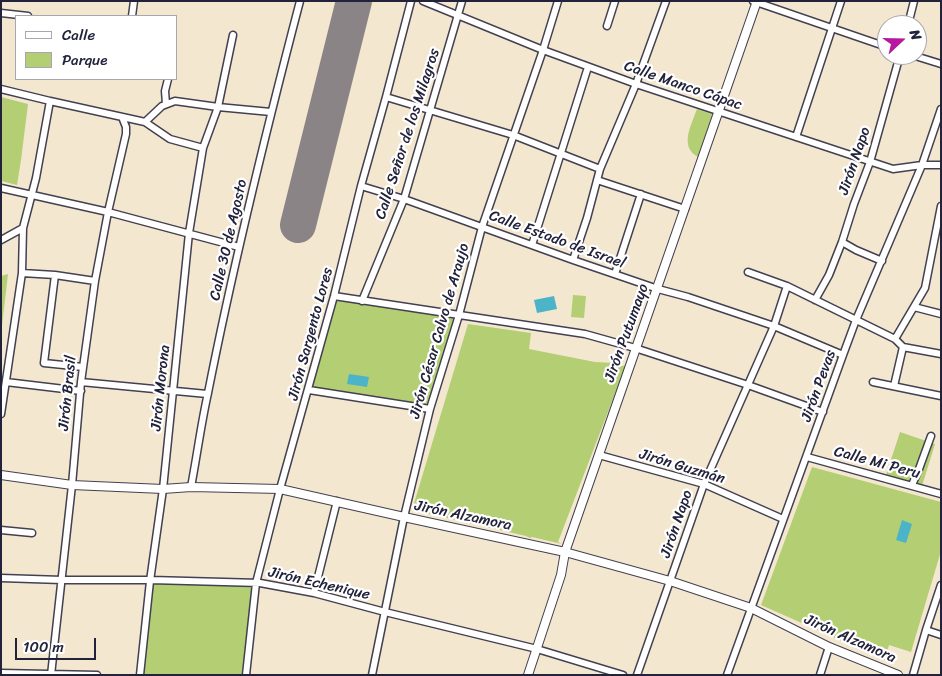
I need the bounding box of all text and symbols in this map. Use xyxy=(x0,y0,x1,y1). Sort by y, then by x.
legend xyxy=(15,15,178,80)
north arrow xyxy=(877,15,927,65)
text: Calle xyxy=(62,22,95,48)
text: N xyxy=(902,26,929,44)
street label: Calle Señor de los Milagros xyxy=(372,46,444,222)
text: Parque xyxy=(62,47,107,73)
street label: Calle Manco Cápac xyxy=(622,57,744,115)
street label: Jirón Napo xyxy=(835,125,875,197)
street label: Calle 30 de Agosto xyxy=(206,178,252,302)
street label: Calle Estado de Israel xyxy=(486,207,628,273)
street label: Jirón César Calvo de Araujo xyxy=(406,241,474,421)
street label: Jirón Sargento Lores xyxy=(285,266,337,402)
street label: Jirón Putumayo xyxy=(601,282,653,384)
street label: Jirón Morona xyxy=(148,344,174,432)
street label: Jirón Pevas xyxy=(798,348,840,424)
street label: Jirón Brasil xyxy=(55,355,81,431)
street label: Calle Mi Peru xyxy=(832,443,922,483)
street label: Jirón Guzmán xyxy=(637,445,727,489)
street label: Jirón Napo xyxy=(657,488,697,560)
street label: Jirón Alzamora xyxy=(413,497,513,535)
street label: Jirón Echenique xyxy=(266,564,372,604)
street label: Jirón Alzamora xyxy=(801,611,899,667)
scale bar xyxy=(18,628,99,660)
text: 100 m xyxy=(23,634,64,660)

